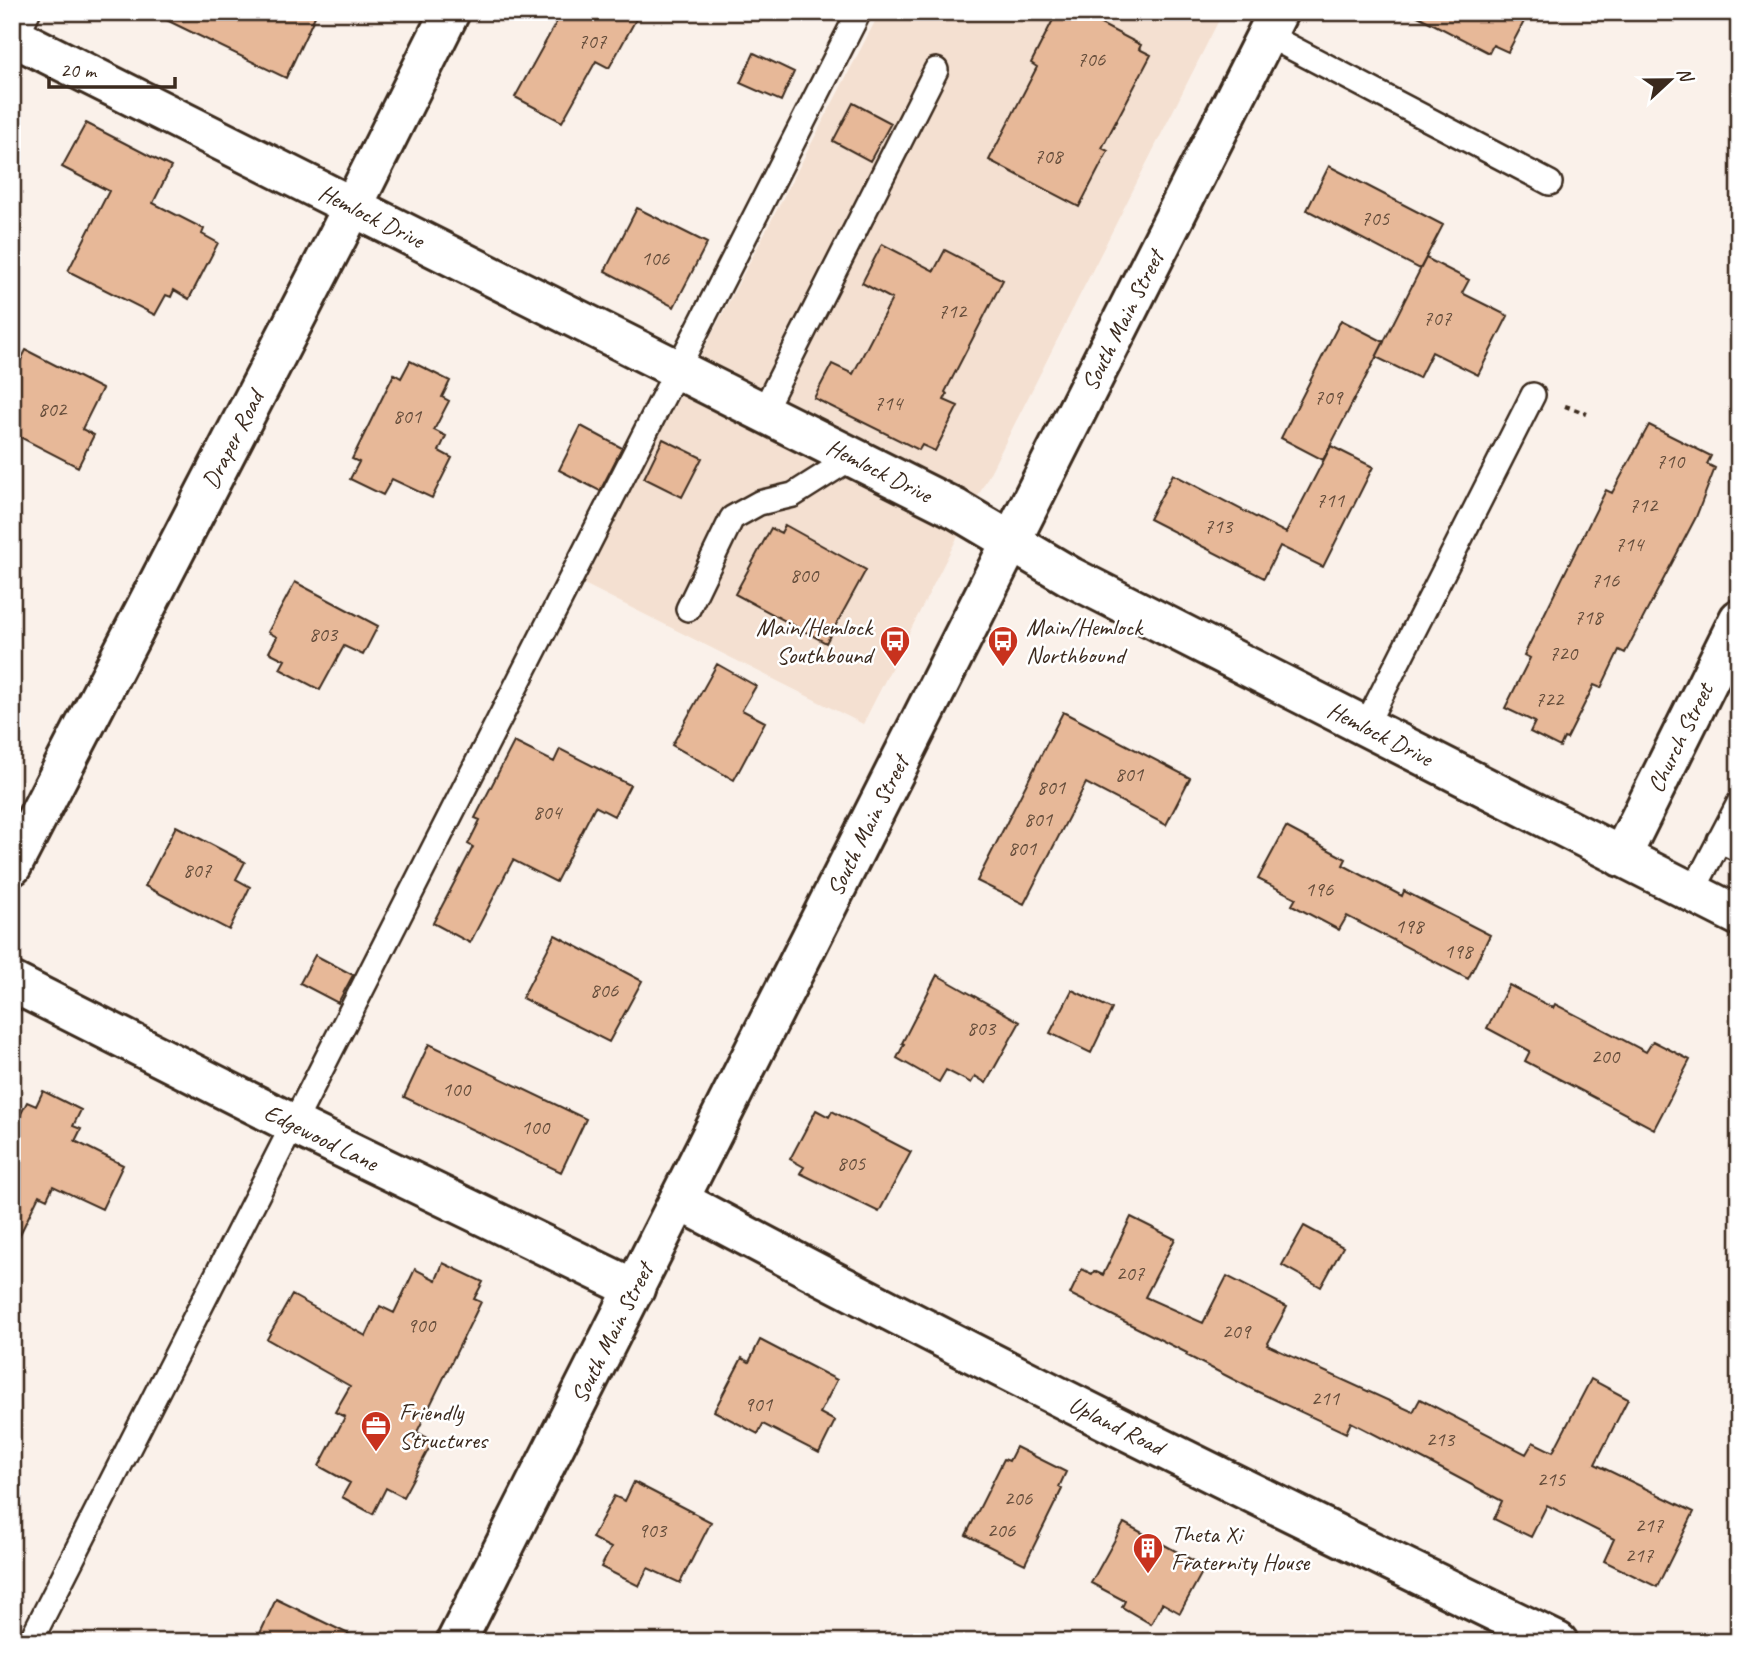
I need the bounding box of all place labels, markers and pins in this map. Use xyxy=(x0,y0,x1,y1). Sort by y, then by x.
place label: Main/Hemlock Southbound xyxy=(756,612,876,670)
place label: Main/Hemlock Northbound xyxy=(1026,612,1144,670)
bus stop icon: Main/Hemlock Southbound xyxy=(878,624,912,668)
bus stop icon: Main/Hemlock Northbound xyxy=(986,624,1020,668)
place label: Friendly Structures xyxy=(399,1397,489,1455)
office icon: Friendly Structures xyxy=(359,1409,393,1453)
place label: Theta Xi Fraternity House xyxy=(1171,1519,1311,1577)
building icon: Theta Xi Fraternity House xyxy=(1131,1531,1165,1575)

